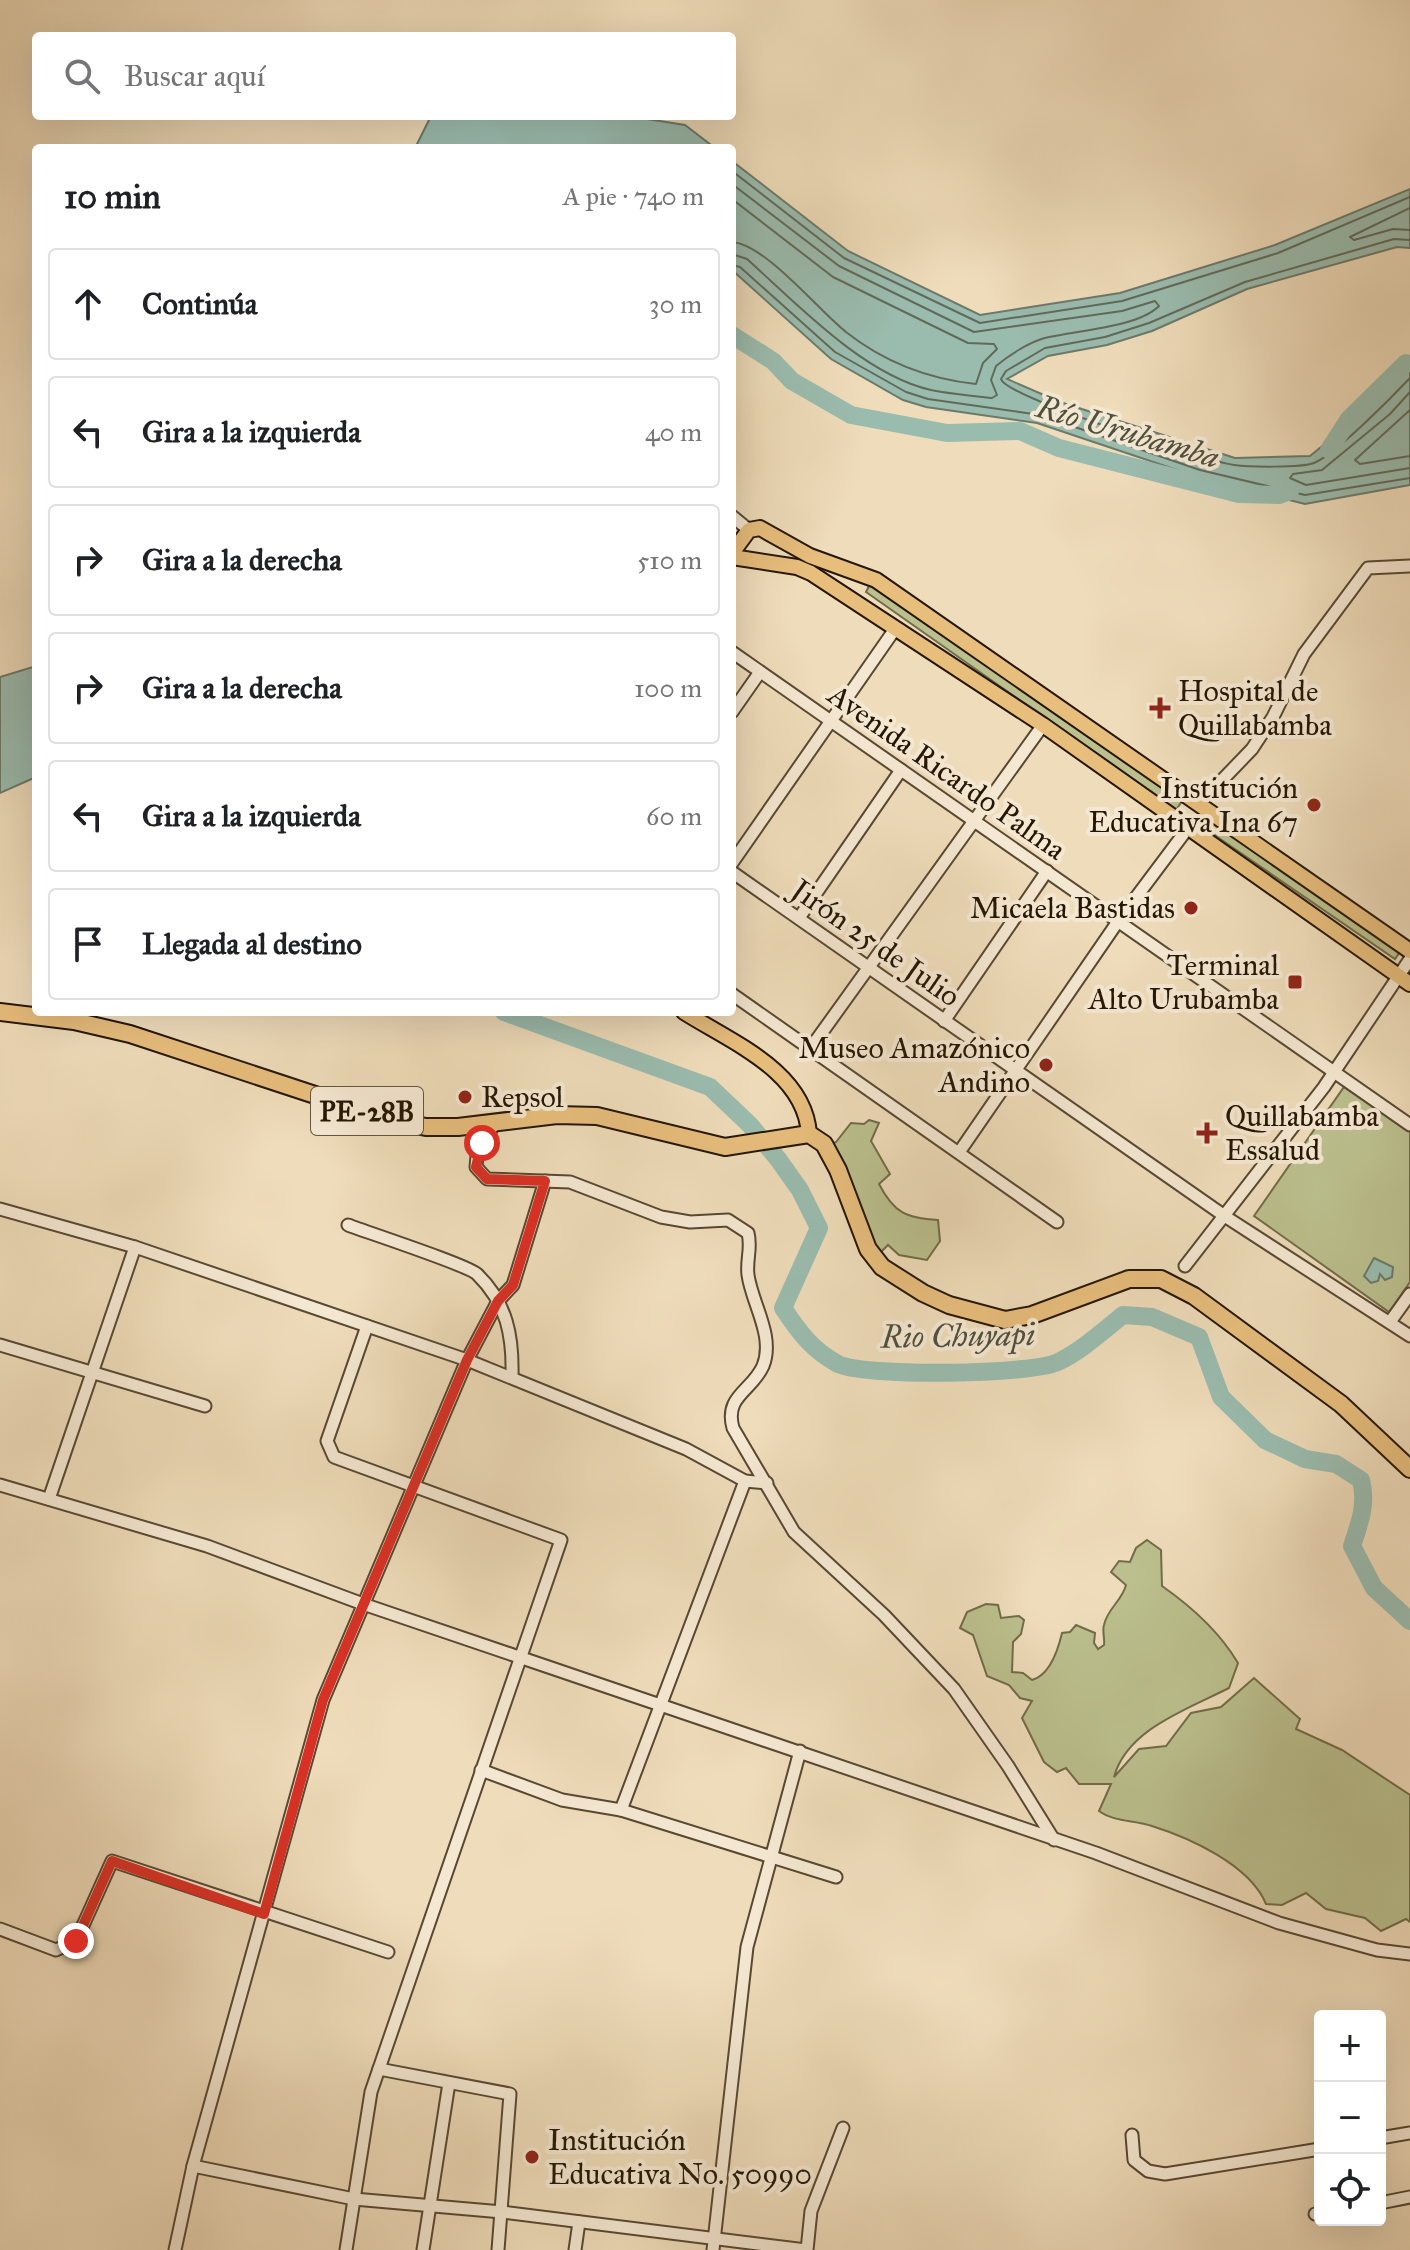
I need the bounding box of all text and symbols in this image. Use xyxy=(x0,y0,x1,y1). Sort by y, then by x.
search box xyxy=(32,32,736,120)
icon: search xyxy=(60,54,104,98)
text: Buscar aquí xyxy=(124,58,265,94)
text: 10 min xyxy=(64,176,161,217)
text: A pie · 740 m xyxy=(563,180,704,212)
icon: ahead xyxy=(66,282,110,326)
text: Continúa xyxy=(142,286,258,322)
text: 30 m xyxy=(649,288,702,320)
water label: Río Urubamba xyxy=(1031,387,1224,477)
icon: left xyxy=(66,410,110,454)
text: Gira a la izquierda xyxy=(142,414,361,450)
text: 40 m xyxy=(645,416,702,448)
icon: right xyxy=(66,538,110,582)
text: Gira a la derecha xyxy=(142,542,342,578)
text: 510 m xyxy=(637,544,702,576)
icon: right xyxy=(66,666,110,710)
text: Gira a la derecha xyxy=(142,670,342,706)
text: 100 m xyxy=(634,672,702,704)
place label: Hospital de Quillabamba xyxy=(1178,673,1332,743)
street label: Avenida Ricardo Palma xyxy=(820,675,1073,868)
marker: Hospital de Quillabamba xyxy=(1149,697,1171,719)
place label: Institución Educativa Ina 67 xyxy=(1089,770,1298,840)
icon: left xyxy=(66,794,110,838)
marker: Institución Educativa Ina 67 xyxy=(1305,796,1323,814)
text: Gira a la izquierda xyxy=(142,798,361,834)
text: 60 m xyxy=(646,800,702,832)
street label: Jirón 25 de Julio xyxy=(782,870,967,1014)
place label: Micaela Bastidas xyxy=(970,890,1175,926)
marker: Micaela Bastidas xyxy=(1182,899,1200,917)
icon: arrive xyxy=(66,922,110,966)
text: Llegada al destino xyxy=(142,926,362,962)
place label: Terminal Alto Urubamba xyxy=(1086,947,1280,1017)
marker: Terminal Alto Urubamba xyxy=(1286,973,1304,991)
place label: Museo Amazónico Andino xyxy=(798,1030,1030,1100)
marker: Museo Amazónico Andino xyxy=(1037,1056,1055,1074)
place label: Repsol xyxy=(481,1079,565,1115)
road number: PE-28B xyxy=(311,1087,423,1135)
marker: Repsol xyxy=(456,1088,474,1106)
place label: Quillabamba Essalud xyxy=(1225,1098,1379,1168)
marker: Quillabamba Essalud xyxy=(1196,1122,1218,1144)
route start xyxy=(464,1125,500,1161)
water label: Rio Chuyapi xyxy=(879,1315,1036,1357)
route end xyxy=(58,1923,94,1959)
map controls xyxy=(1314,2010,1386,2226)
button: + xyxy=(1314,2010,1386,2082)
button: − xyxy=(1314,2082,1386,2154)
place label: Institución Educativa No. 50990 xyxy=(548,2122,812,2193)
marker: Institución Educativa No. 50990 xyxy=(523,2148,541,2166)
button: locate xyxy=(1314,2154,1386,2226)

